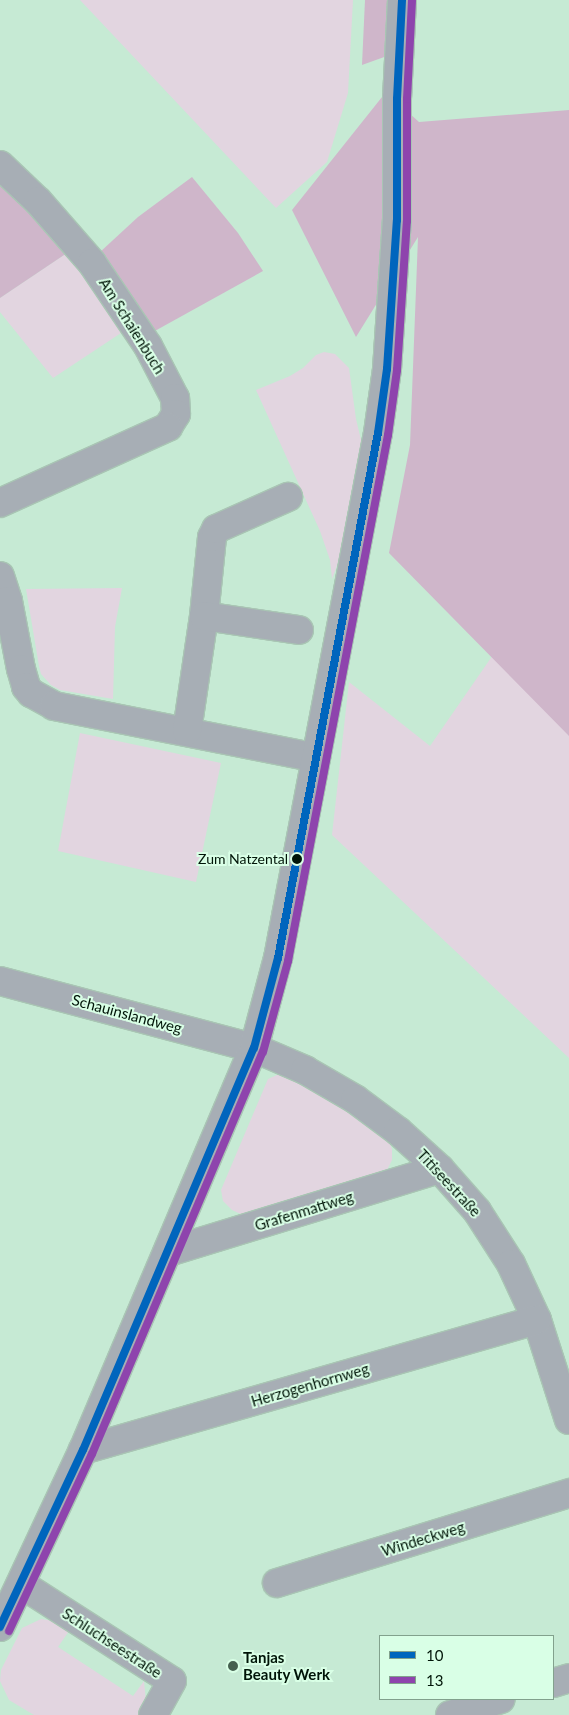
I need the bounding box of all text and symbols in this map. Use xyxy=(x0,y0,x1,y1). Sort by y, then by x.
street label: Am Schaienbuch xyxy=(95,275,169,377)
place label: Zum Natzental xyxy=(198,851,288,867)
marker: Zum Natzental xyxy=(292,854,302,864)
street label: Schauinslandweg xyxy=(70,991,184,1037)
street label: Titiseestraße xyxy=(413,1146,485,1220)
street label: Grafenmattweg xyxy=(253,1187,355,1235)
street label: Herzogenhornweg xyxy=(249,1360,371,1410)
street label: Windeckweg xyxy=(379,1518,467,1560)
street label: Schluchseestraße xyxy=(59,1604,165,1682)
legend xyxy=(379,1635,554,1700)
text: 10 xyxy=(426,1646,443,1664)
place label: Tanjas Beauty Werk xyxy=(243,1648,330,1683)
marker: Tanjas Beauty Werk xyxy=(227,1660,239,1672)
text: 13 xyxy=(426,1671,443,1689)

